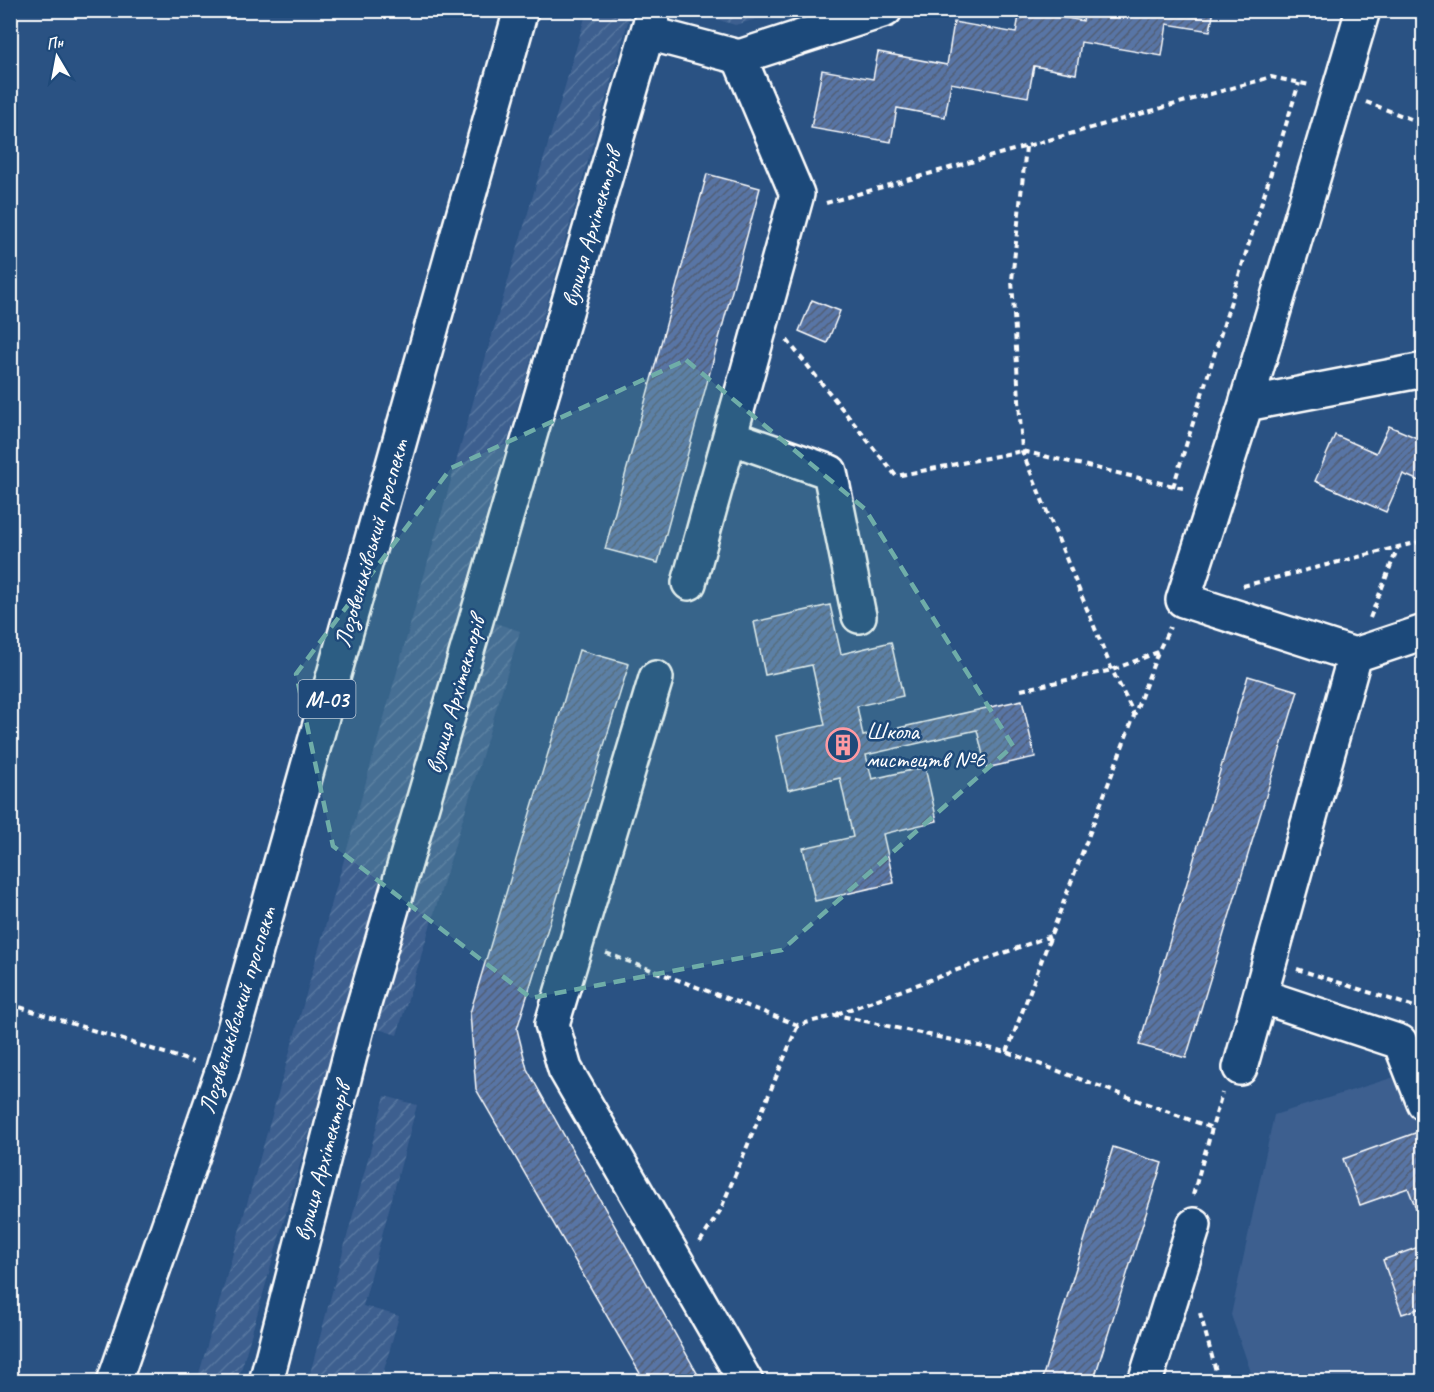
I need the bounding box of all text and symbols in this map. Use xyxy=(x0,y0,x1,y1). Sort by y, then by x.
north arrow xyxy=(27,27,87,87)
text: Пн xyxy=(45,32,65,55)
street label: вулиця Архітекторів xyxy=(554,140,629,310)
street label: Лозовеньківський проспект xyxy=(327,435,416,651)
street label: вулиця Архітекторів xyxy=(418,607,493,777)
road number: М-03 xyxy=(298,680,356,718)
place label: Школа мистецтв №6 xyxy=(866,716,986,774)
building icon: Школа мистецтв №6 xyxy=(825,727,861,763)
street label: Лозовеньківський проспект xyxy=(191,902,284,1118)
street label: вулиця Архітекторів xyxy=(287,1074,359,1244)

